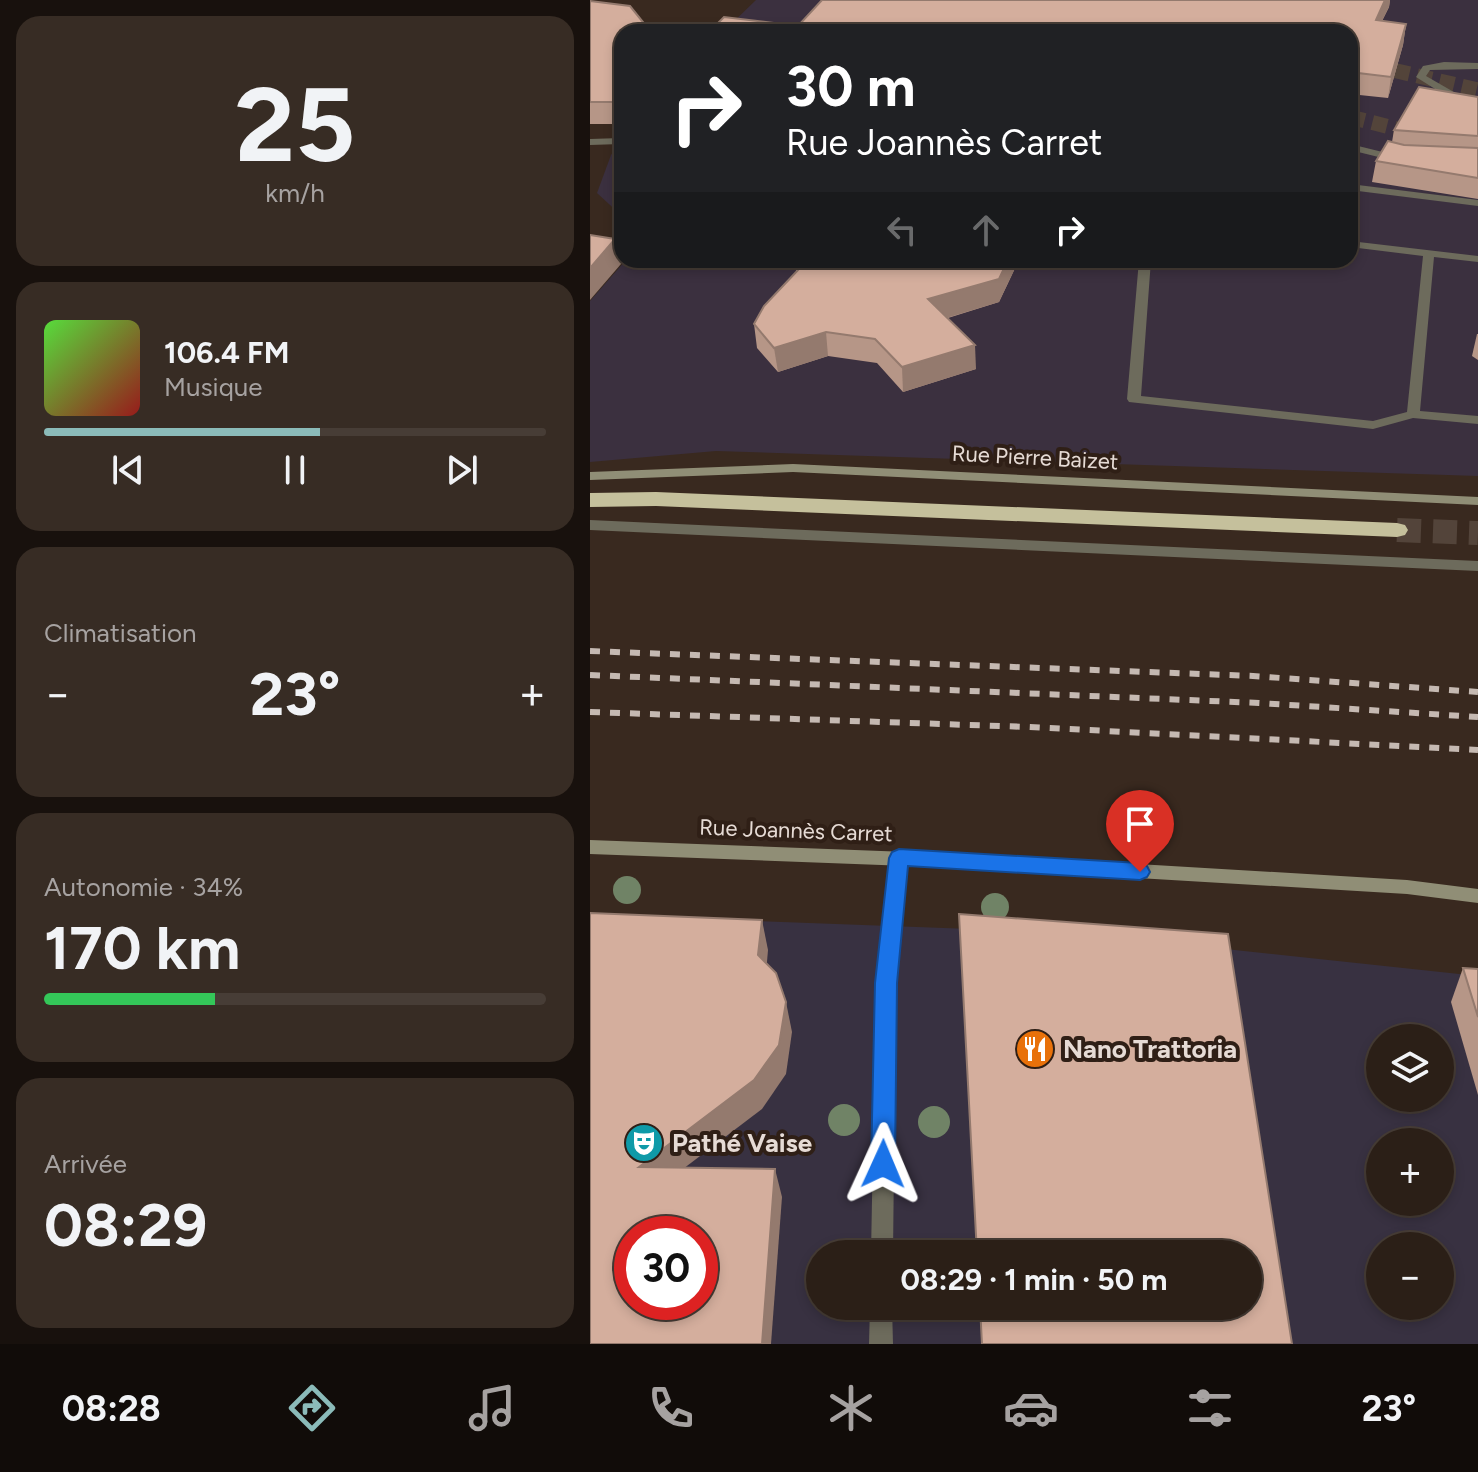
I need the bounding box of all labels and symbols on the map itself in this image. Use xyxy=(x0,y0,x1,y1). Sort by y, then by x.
street label: Rue Pierre Baizet xyxy=(951,440,1119,475)
pin xyxy=(1106,790,1174,872)
street label: Rue Joannès Carret xyxy=(699,814,893,847)
restaurant icon: Nano Trattoria xyxy=(1014,1028,1056,1070)
place label: Nano Trattoria xyxy=(1063,1033,1237,1065)
theatre icon: Pathé Vaise xyxy=(623,1122,665,1164)
position arrow xyxy=(841,1122,925,1206)
place label: Pathé Vaise xyxy=(672,1127,812,1159)
speed limit sign: 30 xyxy=(614,1216,718,1320)

